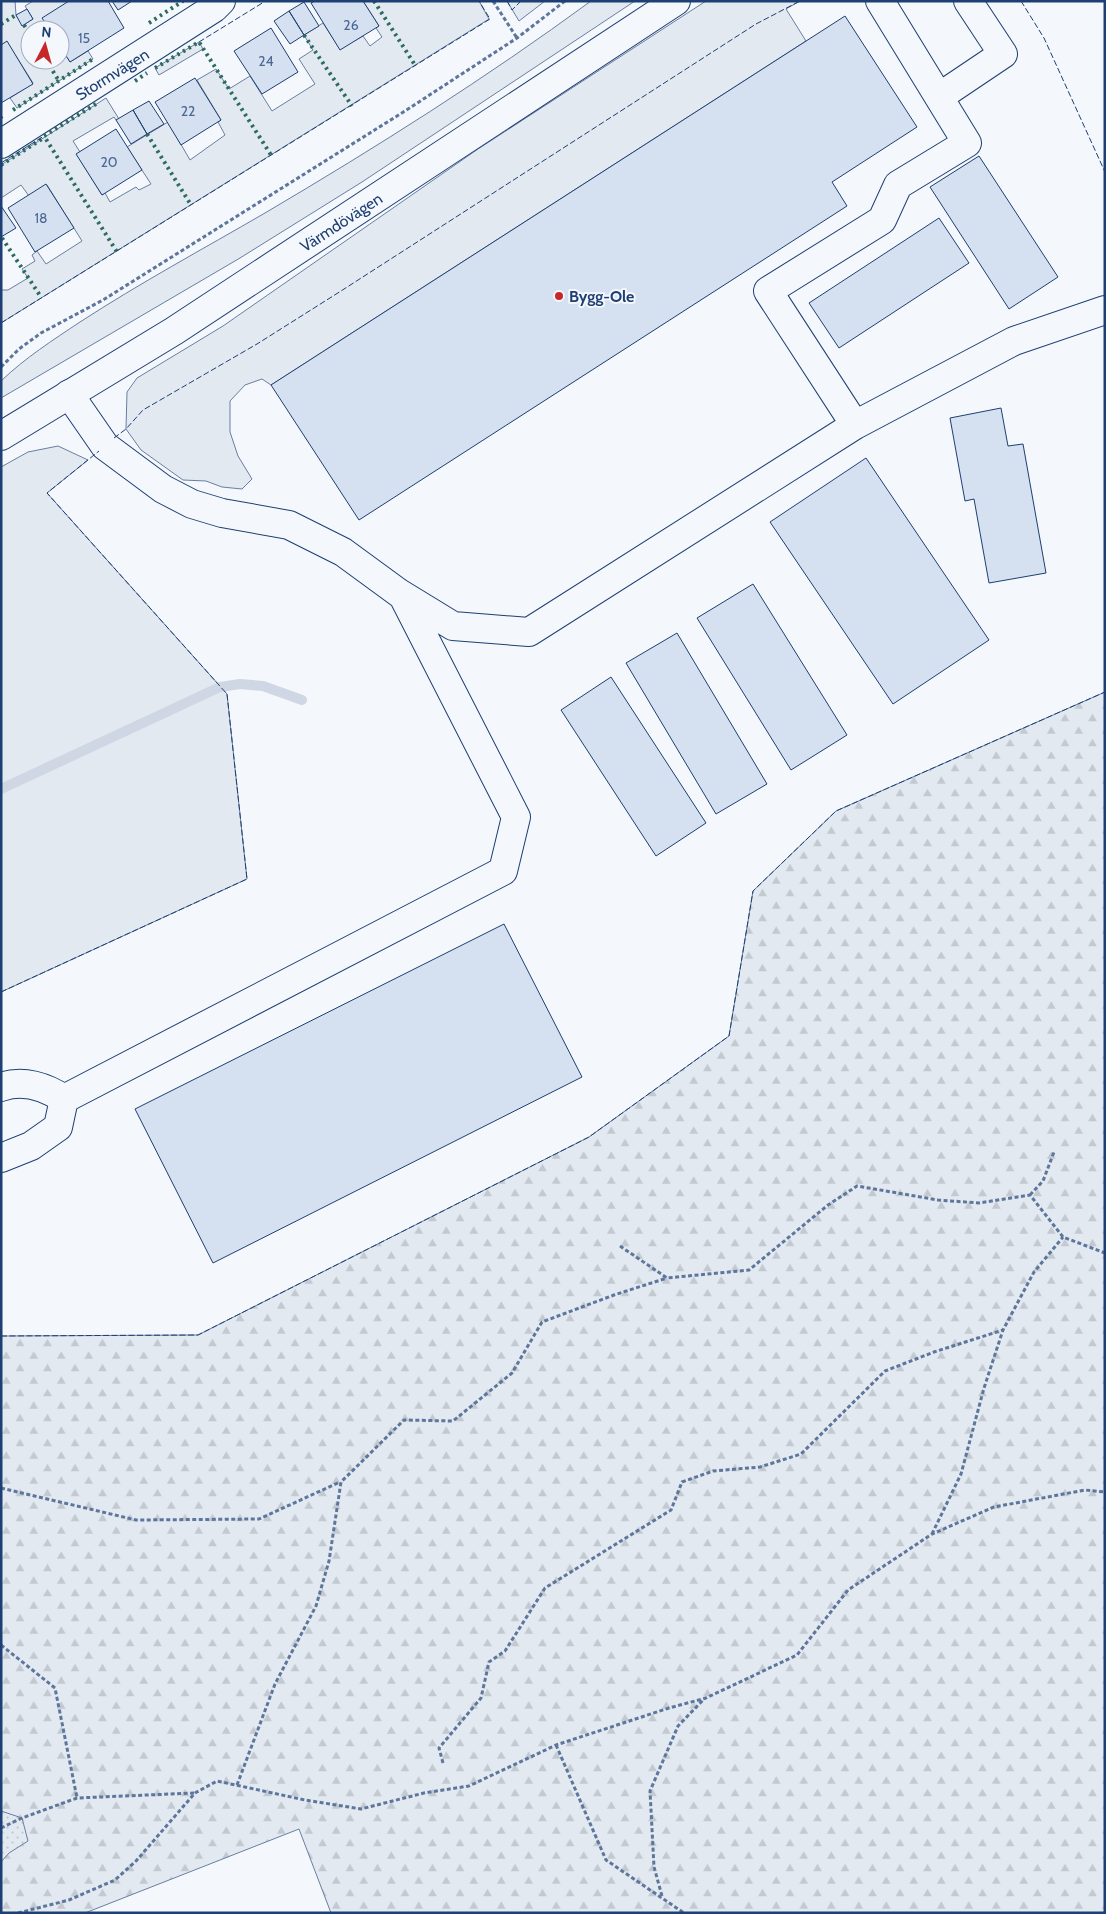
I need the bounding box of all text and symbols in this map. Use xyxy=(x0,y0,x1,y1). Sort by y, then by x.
house number: 26 xyxy=(343,16,359,34)
north arrow xyxy=(20,20,70,70)
text: N xyxy=(40,23,52,42)
house number: 15 xyxy=(78,29,90,47)
street label: Stormvägen xyxy=(72,44,152,104)
house number: 24 xyxy=(258,52,274,70)
house number: 22 xyxy=(181,102,195,120)
house number: 20 xyxy=(100,153,118,171)
street label: Värmdövägen xyxy=(297,189,386,256)
house number: 18 xyxy=(34,209,48,227)
place label: Bygg-Ole xyxy=(569,287,634,306)
marker: Bygg-Ole xyxy=(553,290,565,302)

